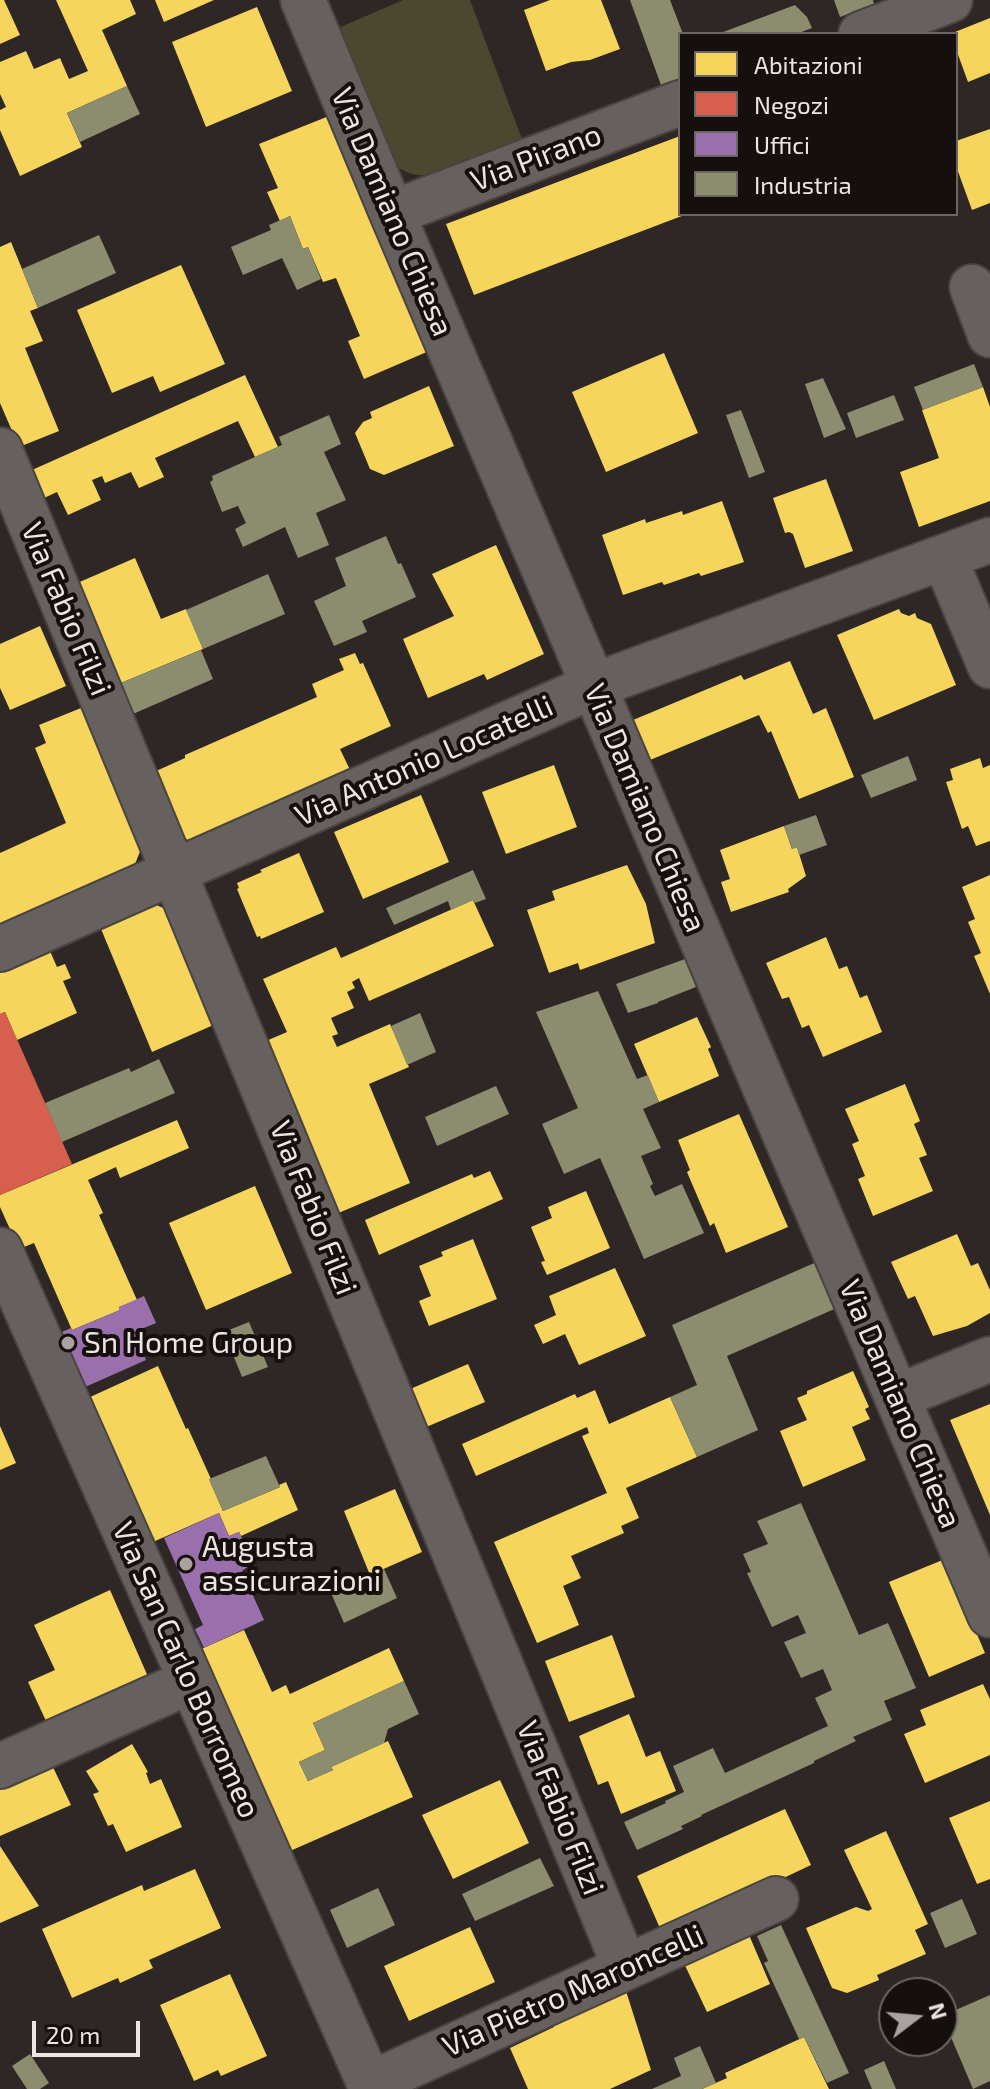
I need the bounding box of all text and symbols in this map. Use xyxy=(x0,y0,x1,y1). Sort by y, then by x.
legend xyxy=(678,32,958,216)
text: Abitazioni xyxy=(754,50,863,79)
street label: Via Damiano Chiesa xyxy=(323,82,461,342)
text: Negozi xyxy=(754,90,829,119)
street label: Via Pirano xyxy=(466,117,606,199)
text: Uffici xyxy=(754,130,810,159)
text: Industria xyxy=(754,170,852,199)
street label: Via Fabio Filzi xyxy=(13,517,119,701)
street label: Via Damiano Chiesa xyxy=(576,678,714,938)
street label: Via Antonio Locatelli xyxy=(290,688,558,834)
street label: Via Fabio Filzi xyxy=(262,1116,364,1300)
street label: Via Damiano Chiesa xyxy=(831,1274,969,1534)
place label: Sn Home Group xyxy=(84,1325,293,1361)
marker: Sn Home Group xyxy=(59,1334,77,1352)
street label: Via San Carlo Borromeo xyxy=(104,1516,268,1824)
place label: Augusta assicurazioni xyxy=(202,1529,381,1600)
marker: Augusta assicurazioni xyxy=(177,1555,195,1573)
street label: Via Fabio Filzi xyxy=(509,1716,611,1900)
street label: Via Pietro Maroncelli xyxy=(437,1917,709,2065)
north arrow xyxy=(878,1977,958,2057)
text: N xyxy=(924,2000,954,2022)
scale bar xyxy=(36,2005,144,2055)
text: 20 m xyxy=(46,2020,100,2049)

